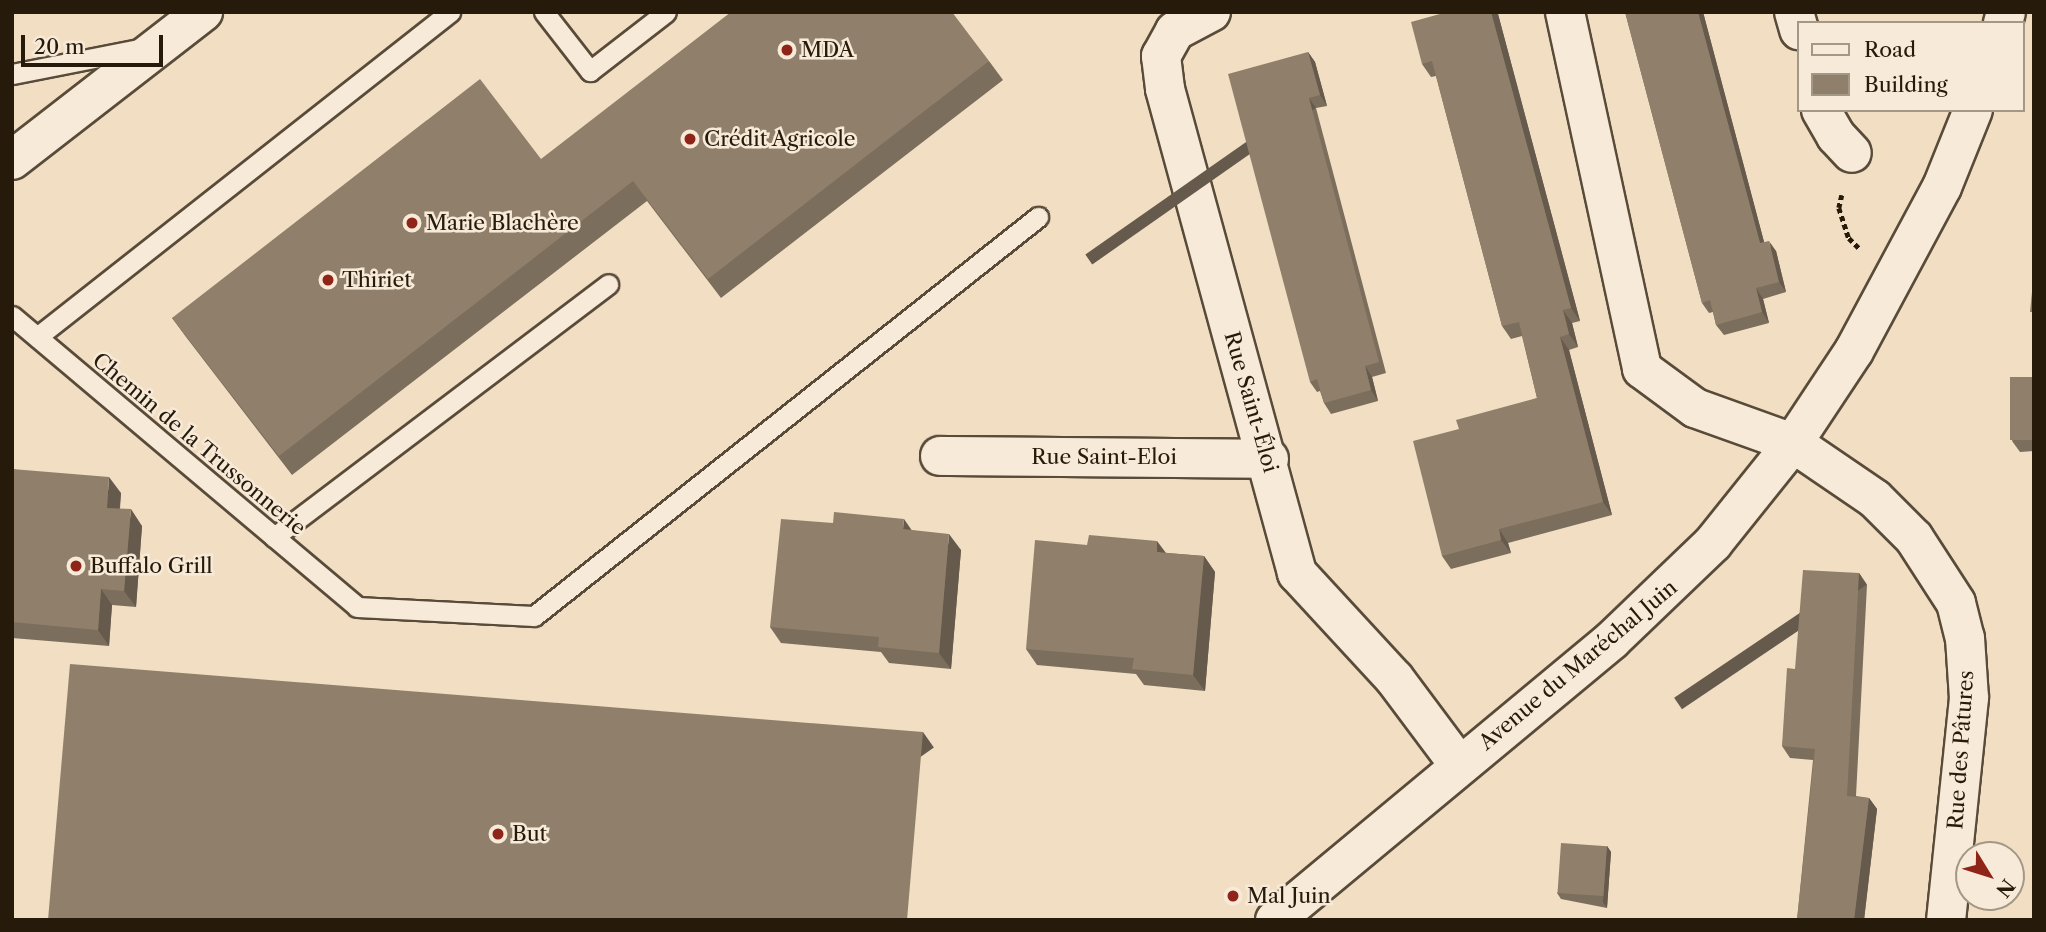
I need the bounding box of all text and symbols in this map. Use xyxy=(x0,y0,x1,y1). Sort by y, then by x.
scale bar xyxy=(24,21,166,65)
legend xyxy=(1798,21,2025,112)
text: 20 m xyxy=(34,34,85,59)
place label: MDA xyxy=(801,37,854,63)
text: Road xyxy=(1864,37,1916,62)
marker: MDA xyxy=(779,42,795,58)
text: Building xyxy=(1864,72,1948,97)
place label: Crédit Agricole xyxy=(704,126,856,152)
marker: Crédit Agricole xyxy=(682,131,698,147)
place label: Marie Blachère xyxy=(426,210,579,236)
marker: Marie Blachère xyxy=(404,215,420,231)
place label: Thiriet xyxy=(342,267,412,293)
marker: Thiriet xyxy=(320,272,336,288)
street label: Rue Saint-Éloi xyxy=(1219,329,1283,475)
street label: Chemin de la Trussonnerie xyxy=(87,347,311,541)
street label: Rue Saint-Eloi xyxy=(1031,444,1177,470)
place label: Buffalo Grill xyxy=(90,553,212,579)
marker: Buffalo Grill xyxy=(68,558,84,574)
street label: Avenue du Maréchal Juin xyxy=(1474,575,1682,755)
street label: Rue des Pâtures xyxy=(1943,670,1979,830)
place label: But xyxy=(512,821,547,847)
marker: But xyxy=(490,826,506,842)
north arrow xyxy=(1955,841,2025,911)
text: N xyxy=(1991,874,2020,902)
place label: Mal Juin xyxy=(1247,883,1331,909)
marker: Mal Juin xyxy=(1225,888,1241,904)

